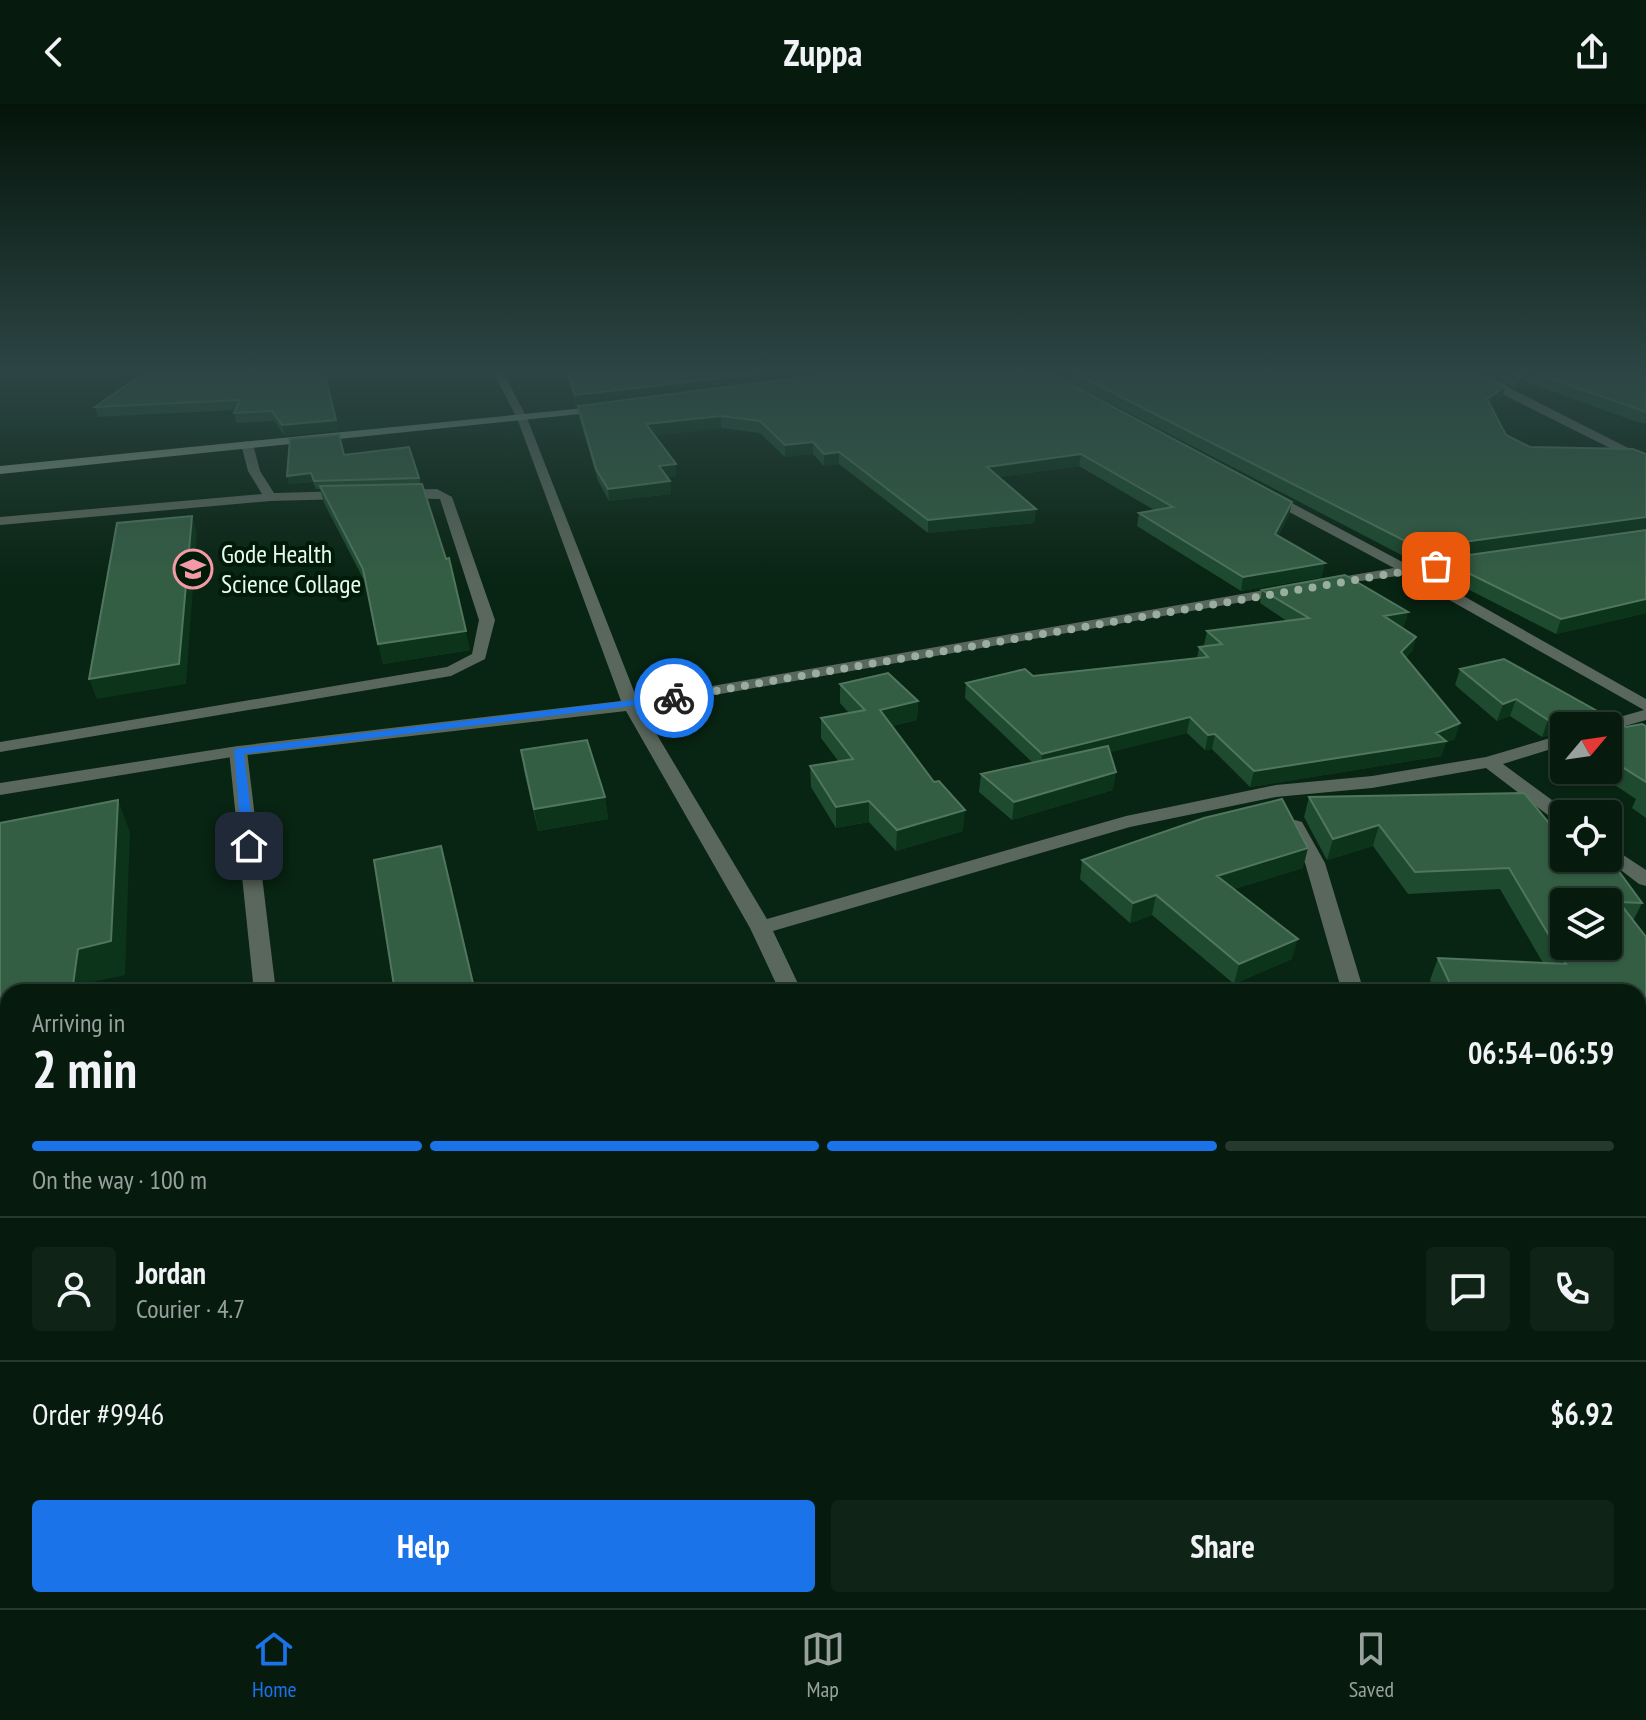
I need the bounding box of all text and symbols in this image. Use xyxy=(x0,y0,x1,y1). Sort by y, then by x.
text: Zuppa xyxy=(784,29,862,76)
icon: back xyxy=(32,30,76,74)
icon: share xyxy=(1570,30,1614,74)
pin xyxy=(1402,532,1470,600)
place label: Gode Health Science Collage xyxy=(221,537,361,600)
icon: bag xyxy=(1414,544,1458,588)
school or university icon: Gode Health Science Collage xyxy=(172,548,214,590)
courier xyxy=(634,658,714,738)
icon: bike xyxy=(652,676,696,720)
north arrow xyxy=(1550,712,1622,784)
map controls xyxy=(1550,712,1622,960)
button: locate xyxy=(1550,800,1622,872)
pin xyxy=(215,812,283,880)
icon: home xyxy=(227,824,271,868)
button: layers xyxy=(1550,888,1622,960)
text: Arriving in xyxy=(32,1006,125,1039)
text: 06:54–06:59 xyxy=(1468,1033,1614,1072)
text: 2 min xyxy=(32,1035,137,1102)
text: On the way · 100 m xyxy=(32,1163,207,1196)
button: person xyxy=(32,1247,116,1331)
button: chat xyxy=(1426,1247,1510,1331)
button: phone xyxy=(1530,1247,1614,1331)
text: Jordan xyxy=(136,1253,206,1292)
text: Courier · 4.7 xyxy=(136,1292,245,1325)
text: Order #9946 xyxy=(32,1394,164,1433)
text: $6.92 xyxy=(1550,1394,1614,1433)
button: Help xyxy=(32,1500,815,1592)
button: Share xyxy=(831,1500,1614,1592)
tab: Home xyxy=(252,1627,297,1703)
tab: Map xyxy=(801,1627,845,1703)
tab: Saved xyxy=(1349,1627,1394,1703)

